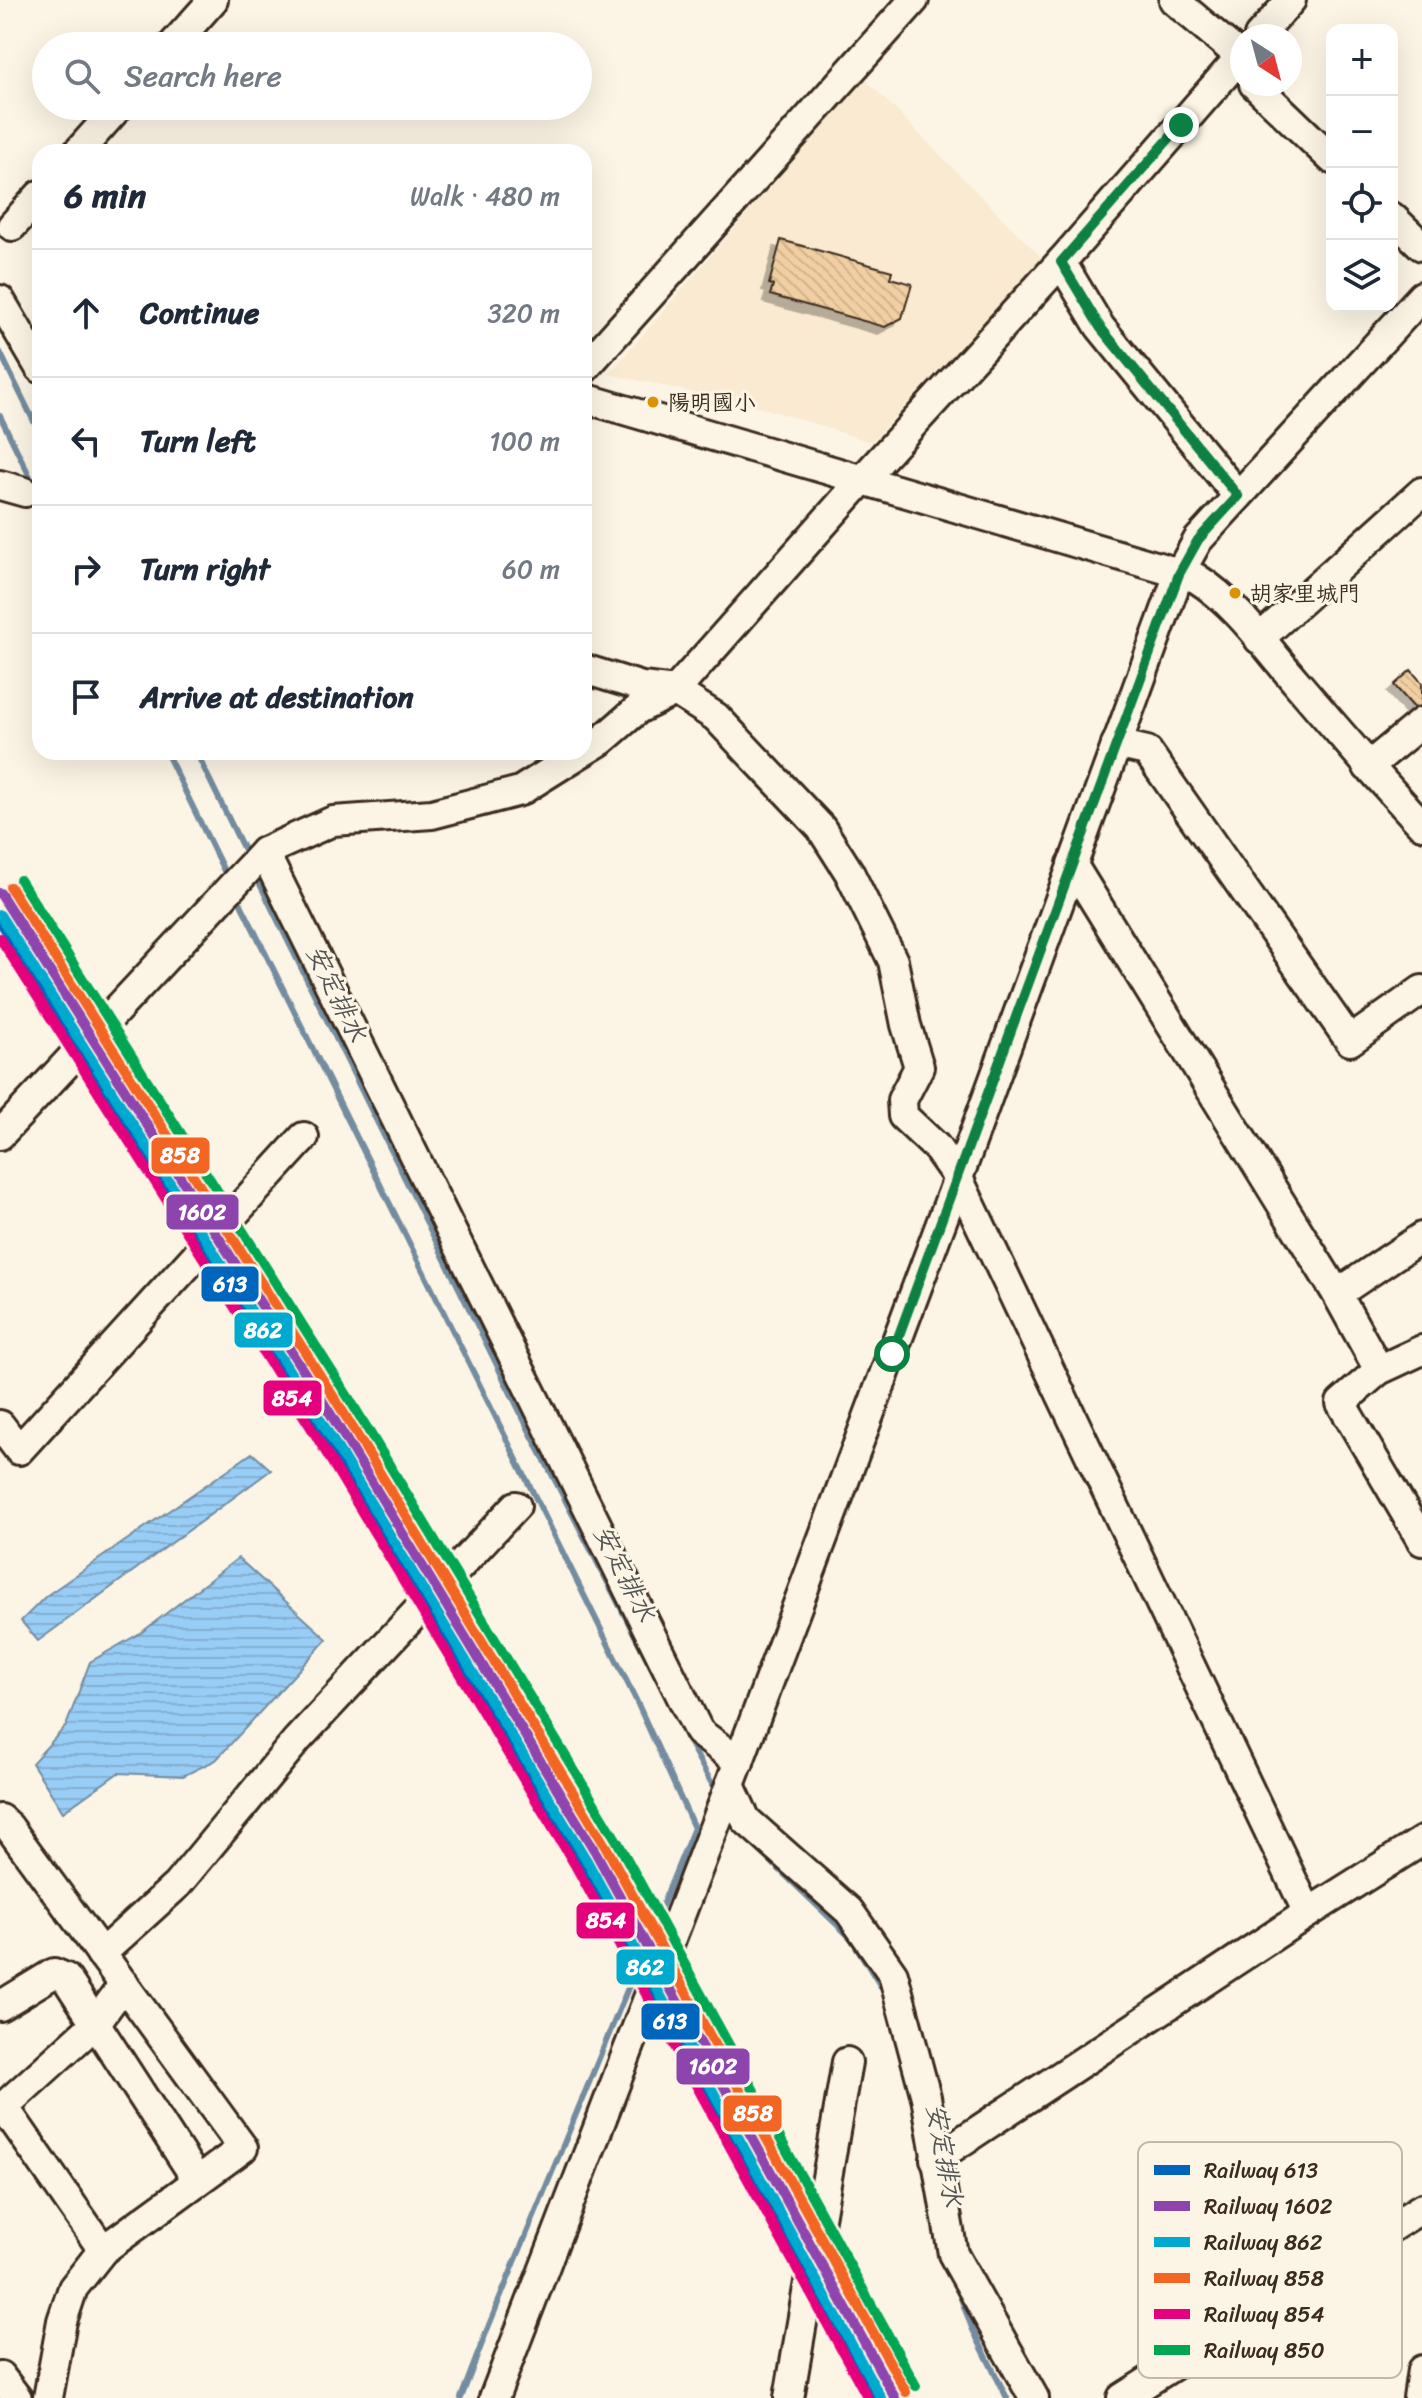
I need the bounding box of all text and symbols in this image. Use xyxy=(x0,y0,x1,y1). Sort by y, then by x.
north arrow xyxy=(1230,24,1302,96)
map controls xyxy=(1326,24,1398,312)
button: + xyxy=(1326,24,1398,96)
search box xyxy=(32,32,592,120)
text: Search here xyxy=(124,49,282,103)
icon: search xyxy=(60,54,104,98)
button: − xyxy=(1326,96,1398,168)
route end xyxy=(1163,107,1199,143)
text: 6 min xyxy=(64,166,146,226)
button: locate xyxy=(1326,168,1398,240)
text: Walk · 480 m xyxy=(410,173,560,219)
button: layers xyxy=(1326,240,1398,312)
text: Continue xyxy=(140,286,259,340)
text: 320 m xyxy=(488,290,560,336)
icon: ahead xyxy=(64,291,108,335)
place label: 陽明國小 xyxy=(668,383,756,422)
marker: 陽明國小 xyxy=(645,394,661,410)
text: Turn left xyxy=(140,414,256,468)
text: 100 m xyxy=(489,418,560,464)
icon: left xyxy=(64,419,108,463)
text: Turn right xyxy=(140,542,270,596)
text: 60 m xyxy=(502,546,560,592)
icon: right xyxy=(64,547,108,591)
place label: 胡家里城門 xyxy=(1250,574,1360,613)
marker: 胡家里城門 xyxy=(1227,585,1243,601)
text: Arrive at destination xyxy=(140,670,414,724)
icon: arrive xyxy=(64,675,108,719)
water label: 安定排水 xyxy=(294,936,381,1051)
line badge: 858 xyxy=(150,1136,211,1175)
text: 858 xyxy=(159,1136,201,1175)
line badge: 1602 xyxy=(165,1193,240,1231)
text: 1602 xyxy=(178,1193,227,1232)
line badge: 613 xyxy=(200,1265,260,1303)
text: 613 xyxy=(212,1265,247,1304)
line badge: 862 xyxy=(233,1311,294,1349)
text: 862 xyxy=(243,1311,283,1350)
route start xyxy=(874,1336,910,1372)
line badge: 854 xyxy=(262,1379,323,1417)
text: 854 xyxy=(271,1379,312,1418)
water label: 安定排水 xyxy=(581,1516,670,1631)
line badge: 854 xyxy=(575,1901,636,1940)
text: 854 xyxy=(585,1901,626,1940)
line badge: 862 xyxy=(615,1948,676,1986)
text: 862 xyxy=(625,1948,665,1987)
line badge: 613 xyxy=(640,2002,701,2041)
text: 613 xyxy=(652,2002,687,2041)
line badge: 1602 xyxy=(675,2047,751,2086)
text: 1602 xyxy=(689,2047,738,2086)
line badge: 858 xyxy=(722,2094,783,2133)
text: 858 xyxy=(732,2094,774,2133)
water label: 安定排水 xyxy=(913,2100,977,2211)
legend xyxy=(1138,2142,1402,2378)
text: Railway 613 xyxy=(1204,2151,1318,2190)
text: Railway 1602 xyxy=(1204,2187,1333,2226)
text: Railway 862 xyxy=(1204,2223,1323,2262)
text: Railway 858 xyxy=(1204,2259,1324,2298)
text: Railway 854 xyxy=(1204,2295,1325,2334)
text: Railway 850 xyxy=(1204,2331,1325,2370)

